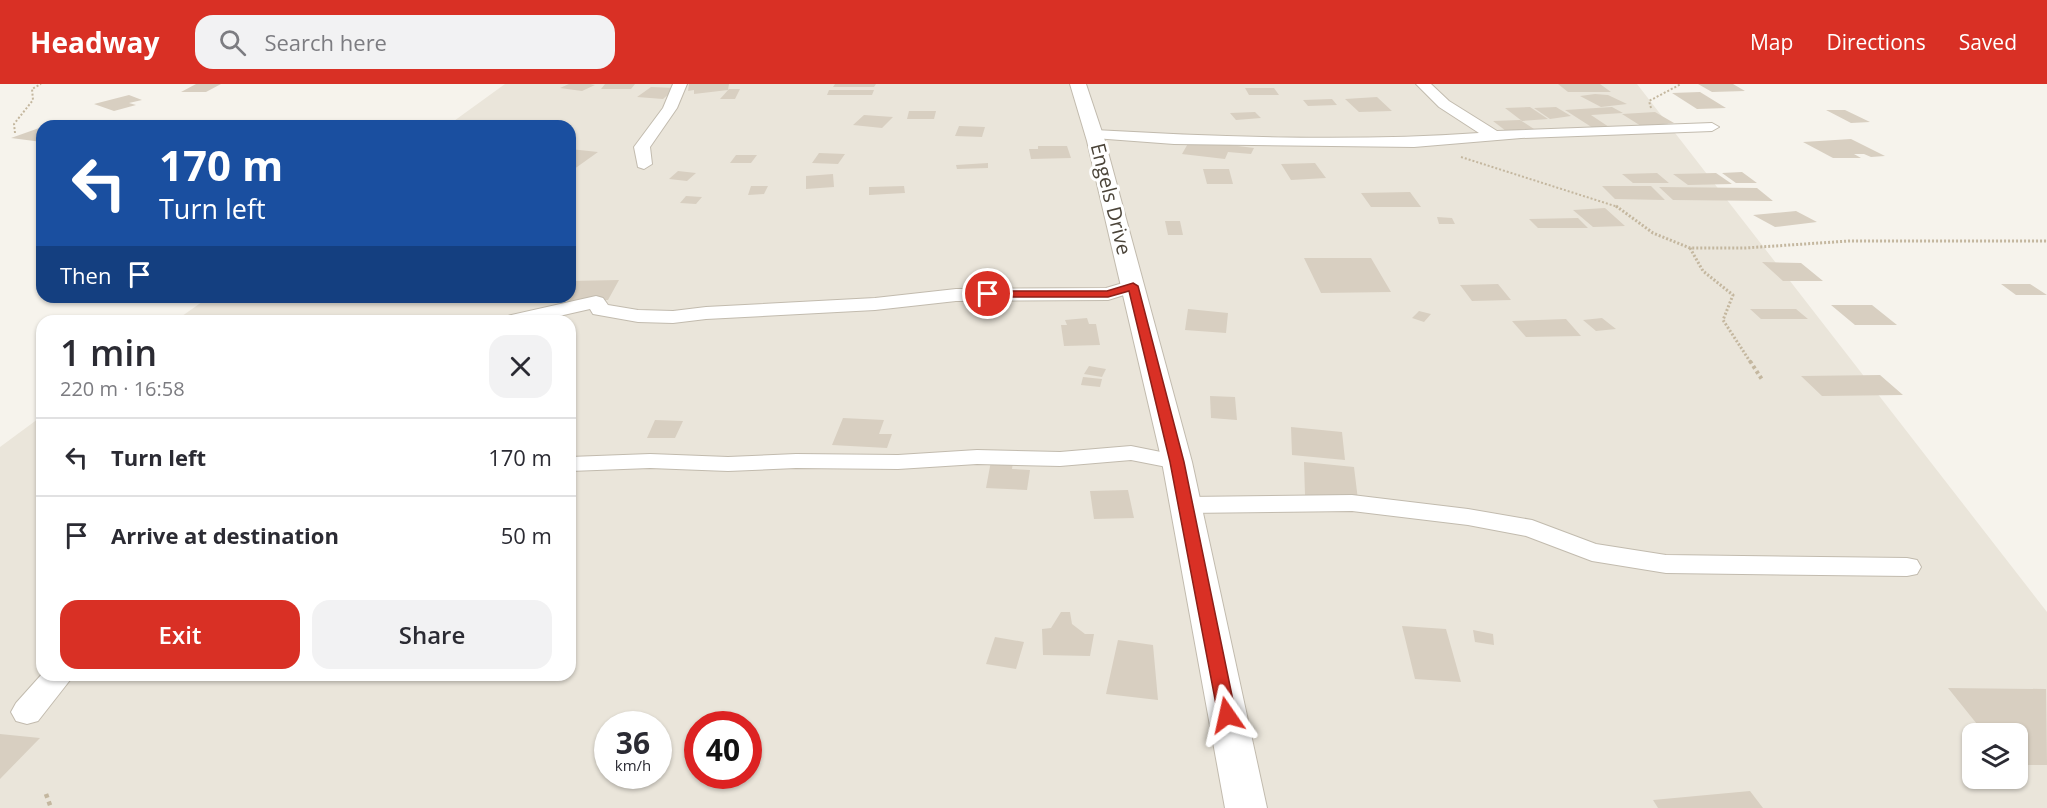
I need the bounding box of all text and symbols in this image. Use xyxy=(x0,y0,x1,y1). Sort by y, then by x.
search box xyxy=(195,15,615,69)
text: Headway xyxy=(30,23,159,61)
icon: search xyxy=(216,26,249,59)
text: Search here xyxy=(264,27,387,57)
text: Map xyxy=(1750,28,1793,56)
text: Directions xyxy=(1826,28,1926,56)
text: Saved xyxy=(1959,28,2017,56)
text: 170 m xyxy=(159,136,283,193)
street label: Engels Drive xyxy=(1085,140,1138,258)
icon: left xyxy=(60,144,138,222)
text: Turn left xyxy=(159,190,266,227)
icon: arrive xyxy=(123,258,156,291)
text: Then xyxy=(60,260,111,290)
pin xyxy=(962,268,1013,319)
icon: arrive xyxy=(971,277,1004,310)
text: 1 min xyxy=(60,328,157,377)
button: close xyxy=(489,335,552,398)
text: 220 m · 16:58 xyxy=(60,375,185,402)
icon: left xyxy=(60,441,93,474)
text: Turn left xyxy=(111,442,206,472)
text: 170 m xyxy=(488,442,552,472)
icon: arrive xyxy=(60,519,93,552)
text: Arrive at destination xyxy=(111,520,339,550)
text: 50 m xyxy=(501,520,552,550)
button: Exit xyxy=(60,600,300,669)
button: Share xyxy=(312,600,552,669)
position arrow xyxy=(1195,683,1259,747)
speed limit sign: 40 xyxy=(684,711,762,789)
text: 36 xyxy=(616,722,650,763)
map controls xyxy=(1962,723,2028,789)
button: layers xyxy=(1962,723,2028,789)
text: km/h xyxy=(615,755,651,775)

